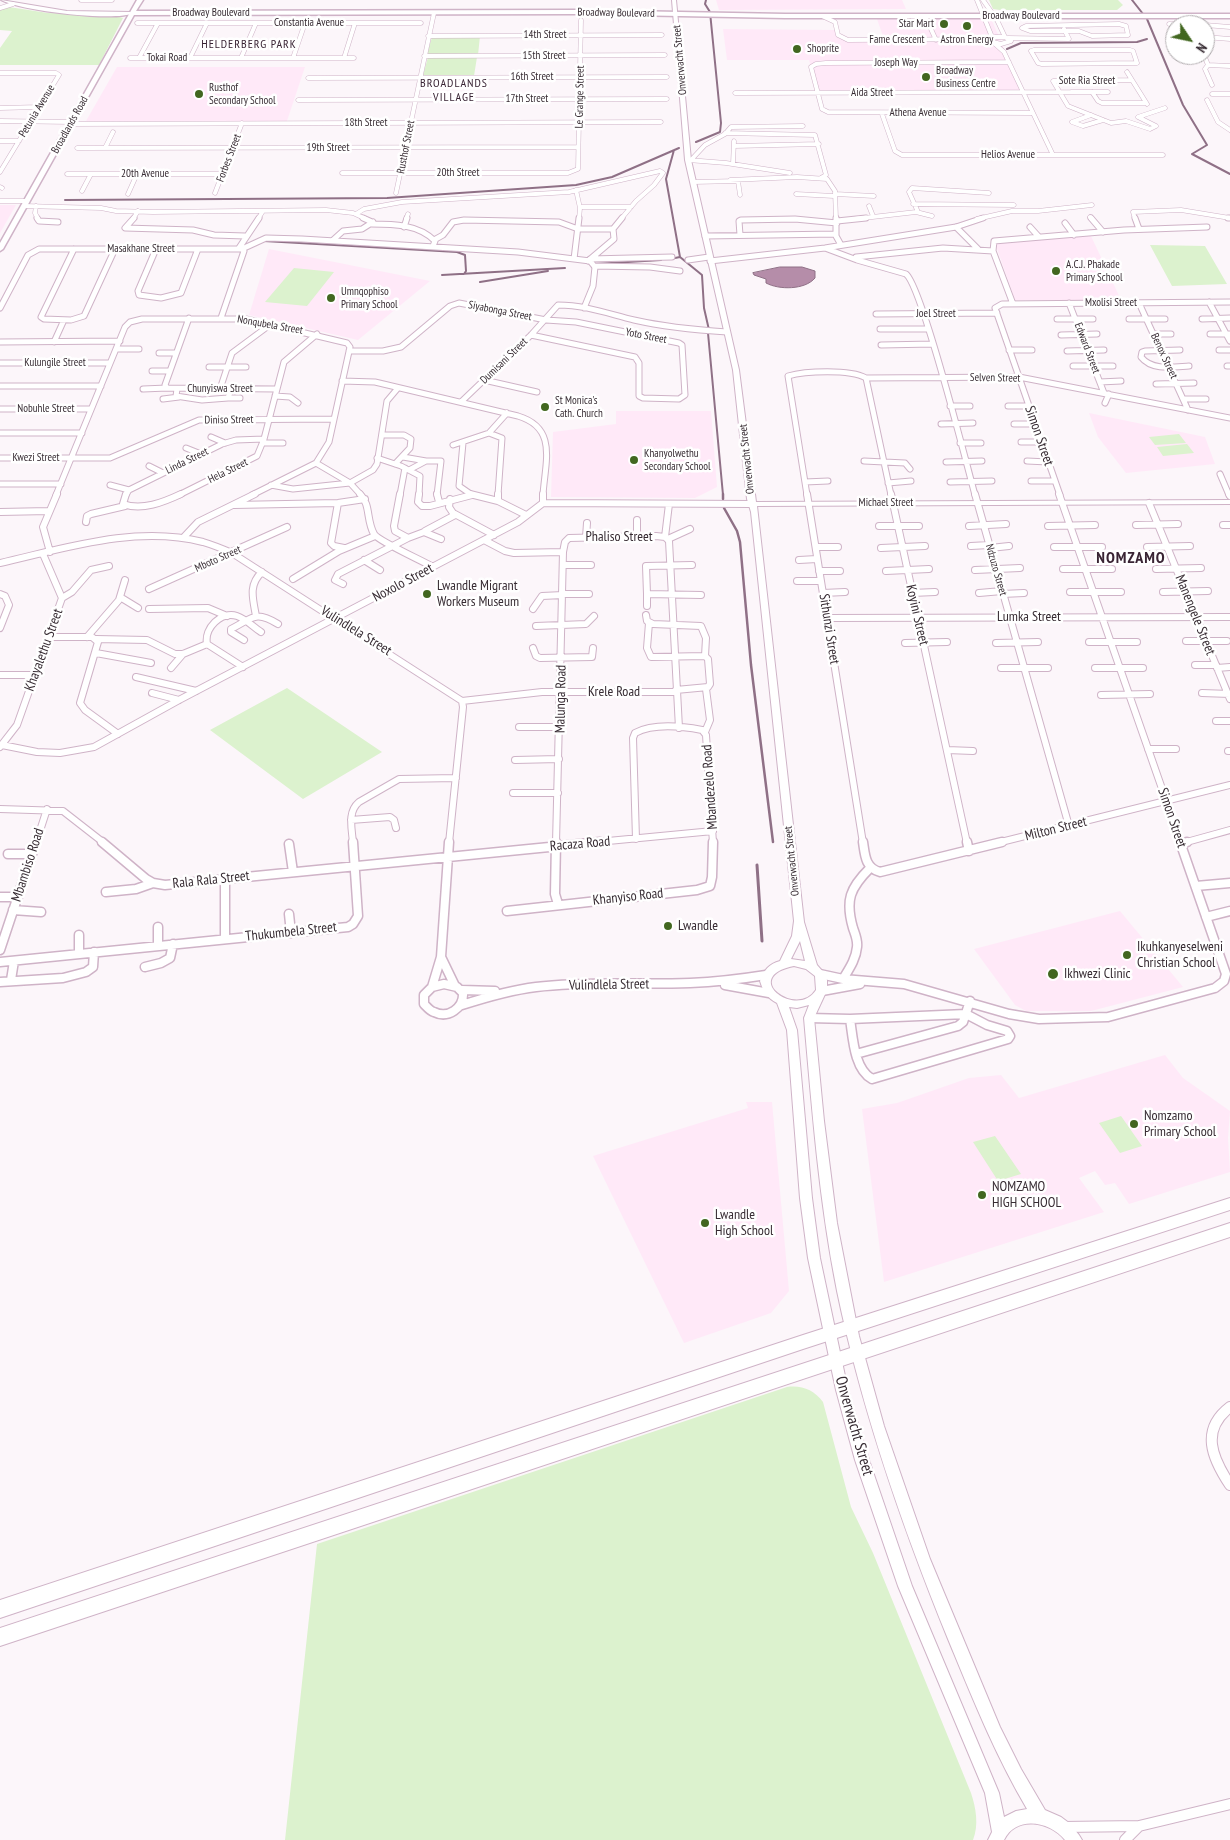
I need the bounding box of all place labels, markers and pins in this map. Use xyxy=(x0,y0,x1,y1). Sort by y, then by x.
place label: Star Mart xyxy=(899,17,934,31)
marker: Star Mart xyxy=(938,18,950,30)
marker: Astron Energy xyxy=(961,20,973,32)
place label: Astron Energy xyxy=(941,33,993,47)
place label: Shoprite xyxy=(807,42,839,56)
marker: Shoprite xyxy=(791,43,803,55)
place label: Broadway Business Centre xyxy=(936,64,996,90)
marker: Broadway Business Centre xyxy=(920,71,932,83)
place label: Rusthof Secondary School xyxy=(209,81,276,107)
marker: Rusthof Secondary School xyxy=(193,88,205,100)
place label: A.C.J. Phakade Primary School xyxy=(1066,258,1123,284)
marker: A.C.J. Phakade Primary School xyxy=(1050,265,1062,277)
place label: Umnqophiso Primary School xyxy=(341,285,398,311)
marker: Umnqophiso Primary School xyxy=(325,292,337,304)
place label: St Monica's Cath. Church xyxy=(555,394,603,420)
marker: St Monica's Cath. Church xyxy=(539,401,551,413)
place label: Khanyolwethu Secondary School xyxy=(644,447,711,473)
marker: Khanyolwethu Secondary School xyxy=(628,454,640,466)
place label: Lwandle Migrant Workers Museum xyxy=(437,578,519,610)
marker: Lwandle Migrant Workers Museum xyxy=(421,588,433,600)
place label: Lwandle xyxy=(678,918,718,934)
marker: Lwandle xyxy=(662,920,674,932)
place label: Ikuhkanyeselweni Christian School xyxy=(1137,939,1223,972)
marker: Ikuhkanyeselweni Christian School xyxy=(1121,949,1133,961)
place label: Ikhwezi Clinic xyxy=(1064,966,1131,982)
marker: Ikhwezi Clinic xyxy=(1046,967,1060,981)
place label: Nomzamo Primary School xyxy=(1144,1108,1216,1140)
marker: Nomzamo Primary School xyxy=(1128,1118,1140,1130)
place label: NOMZAMO HIGH SCHOOL xyxy=(992,1179,1061,1212)
marker: NOMZAMO HIGH SCHOOL xyxy=(976,1189,988,1201)
place label: Lwandle High School xyxy=(715,1207,773,1240)
marker: Lwandle High School xyxy=(699,1217,711,1229)

